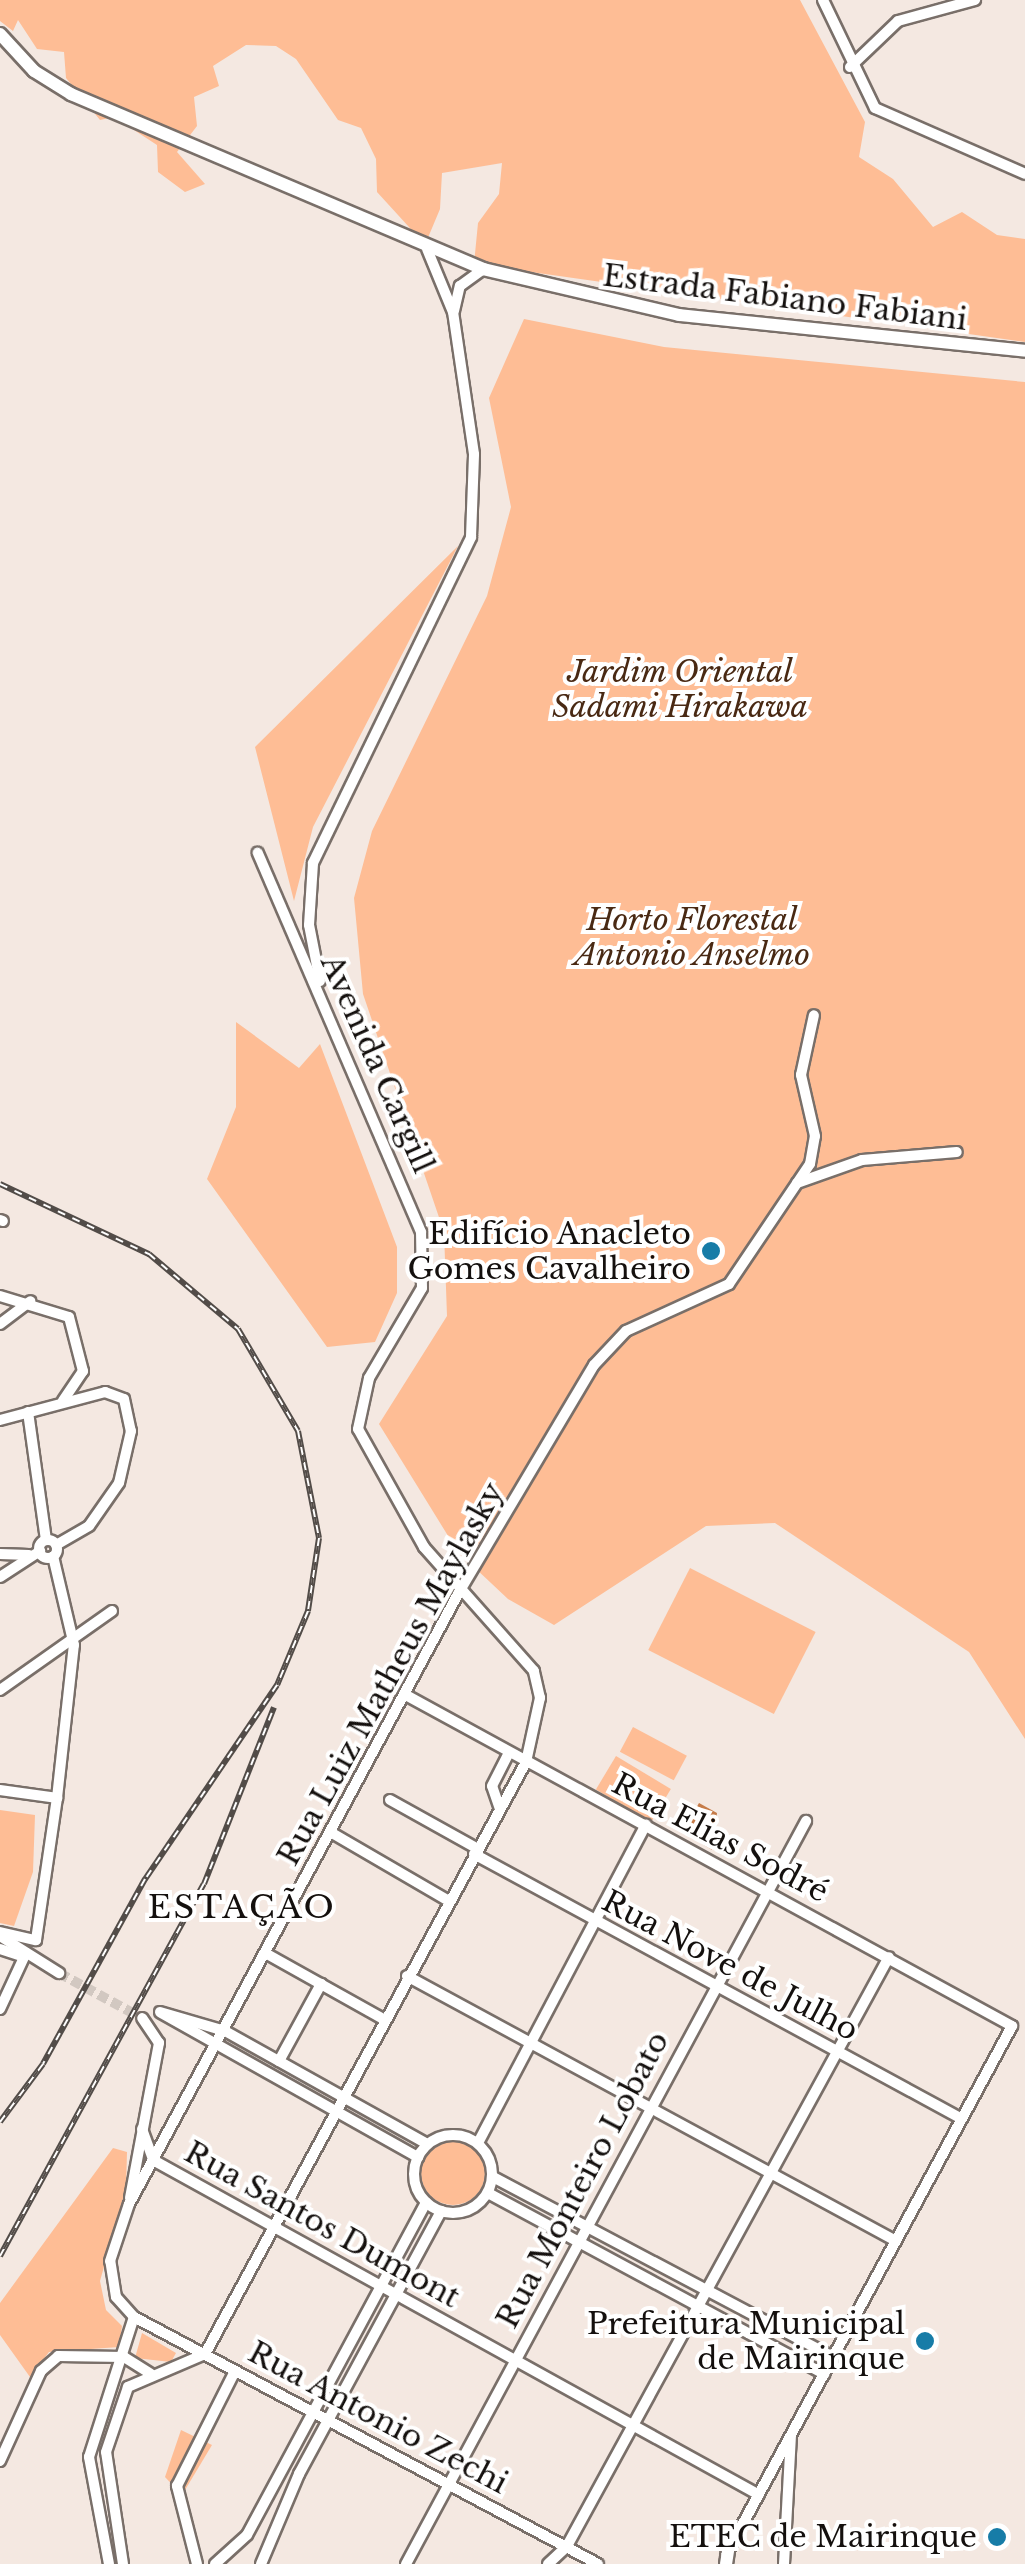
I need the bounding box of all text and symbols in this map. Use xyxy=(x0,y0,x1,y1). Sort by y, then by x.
street label: Estrada Fabiano Fabiani xyxy=(601,258,969,338)
park label: Jardim Oriental Sadami Hirakawa xyxy=(552,654,808,724)
park label: Horto Florestal Antonio Anselmo xyxy=(573,902,811,972)
street label: Avenida Cargill xyxy=(313,949,441,1179)
place label: Edifício Anacleto Gomes Cavalheiro xyxy=(408,1216,691,1286)
marker: Edifício Anacleto Gomes Cavalheiro xyxy=(700,1240,722,1262)
street label: Rua Luiz Matheus Maylasky xyxy=(270,1476,512,1872)
street label: Rua Elias Sodré xyxy=(606,1766,834,1910)
street label: Rua Nove de Julho xyxy=(596,1883,864,2049)
district label: ESTAÇÃO xyxy=(148,1888,336,1926)
street label: Rua Monteiro Lobato xyxy=(489,2026,677,2334)
street label: Rua Santos Dumont xyxy=(178,2134,466,2316)
place label: Prefeitura Municipal de Mairinque xyxy=(587,2306,905,2376)
marker: Prefeitura Municipal de Mairinque xyxy=(914,2330,936,2352)
street label: Rua Antonio Zechi xyxy=(241,2334,515,2502)
place label: ETEC de Mairinque xyxy=(669,2519,977,2555)
marker: ETEC de Mairinque xyxy=(986,2526,1008,2548)

